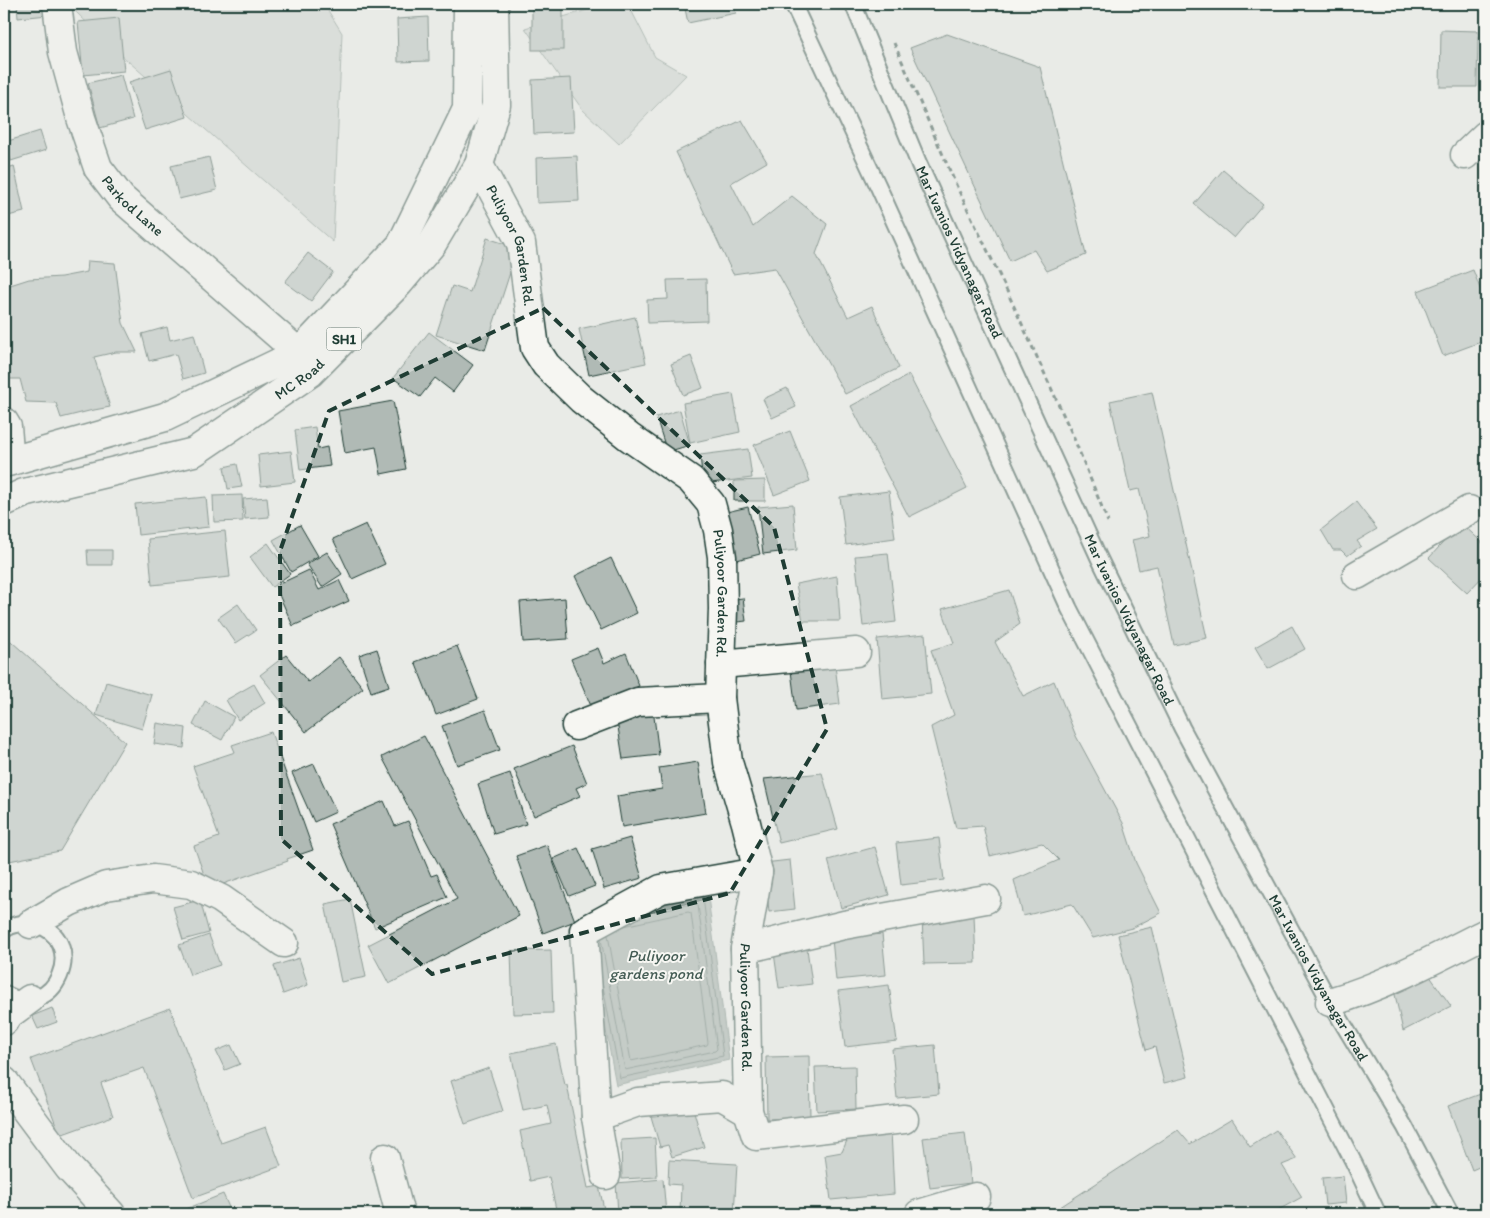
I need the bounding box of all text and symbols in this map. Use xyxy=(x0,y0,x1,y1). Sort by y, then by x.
street label: Mar Ivanios Vidyanagar Road xyxy=(912,163,1007,342)
street label: Parkod Lane xyxy=(98,172,167,240)
street label: Puliyoor Garden Rd. xyxy=(482,182,538,307)
road number: SH1 xyxy=(326,328,362,350)
street label: MC Road xyxy=(271,354,329,403)
street label: Puliyoor Garden Rd. xyxy=(709,528,732,658)
street label: Mar Ivanios Vidyanagar Road xyxy=(1080,531,1179,709)
street label: Mar Ivanios Vidyanagar Road xyxy=(1265,891,1373,1065)
street label: Puliyoor Garden Rd. xyxy=(736,942,756,1072)
water label: Puliyoor gardens pond xyxy=(610,946,704,983)

